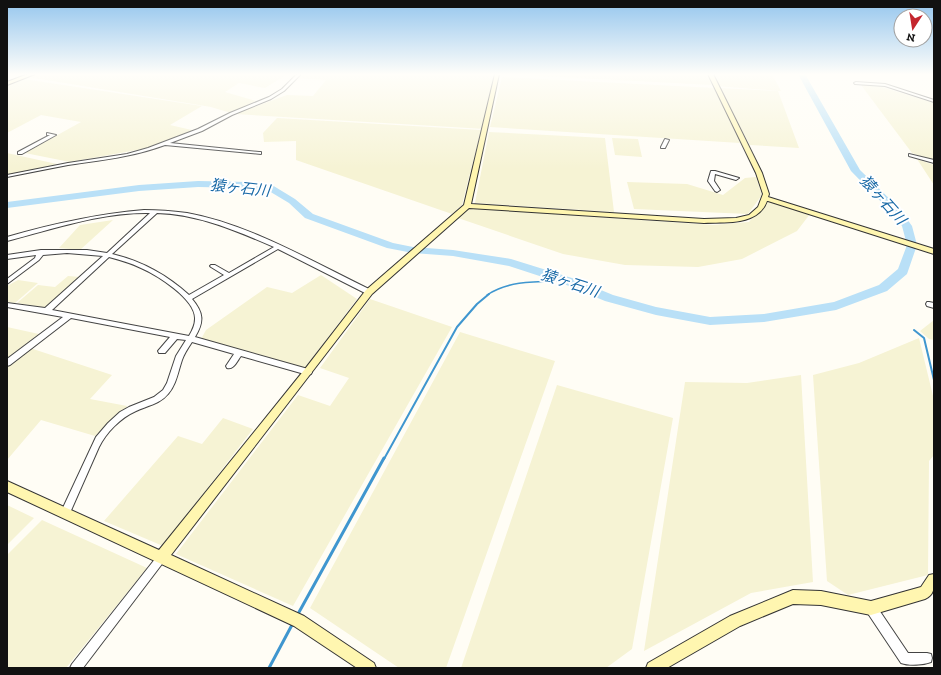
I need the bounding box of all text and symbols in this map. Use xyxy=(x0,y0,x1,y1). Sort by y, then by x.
north arrow xyxy=(893,8,933,48)
text: N xyxy=(905,30,916,45)
water label: 猿ヶ石川 xyxy=(856,172,911,230)
water label: 猿ヶ石川 xyxy=(209,176,273,200)
water label: 猿ヶ石川 xyxy=(539,265,603,301)

